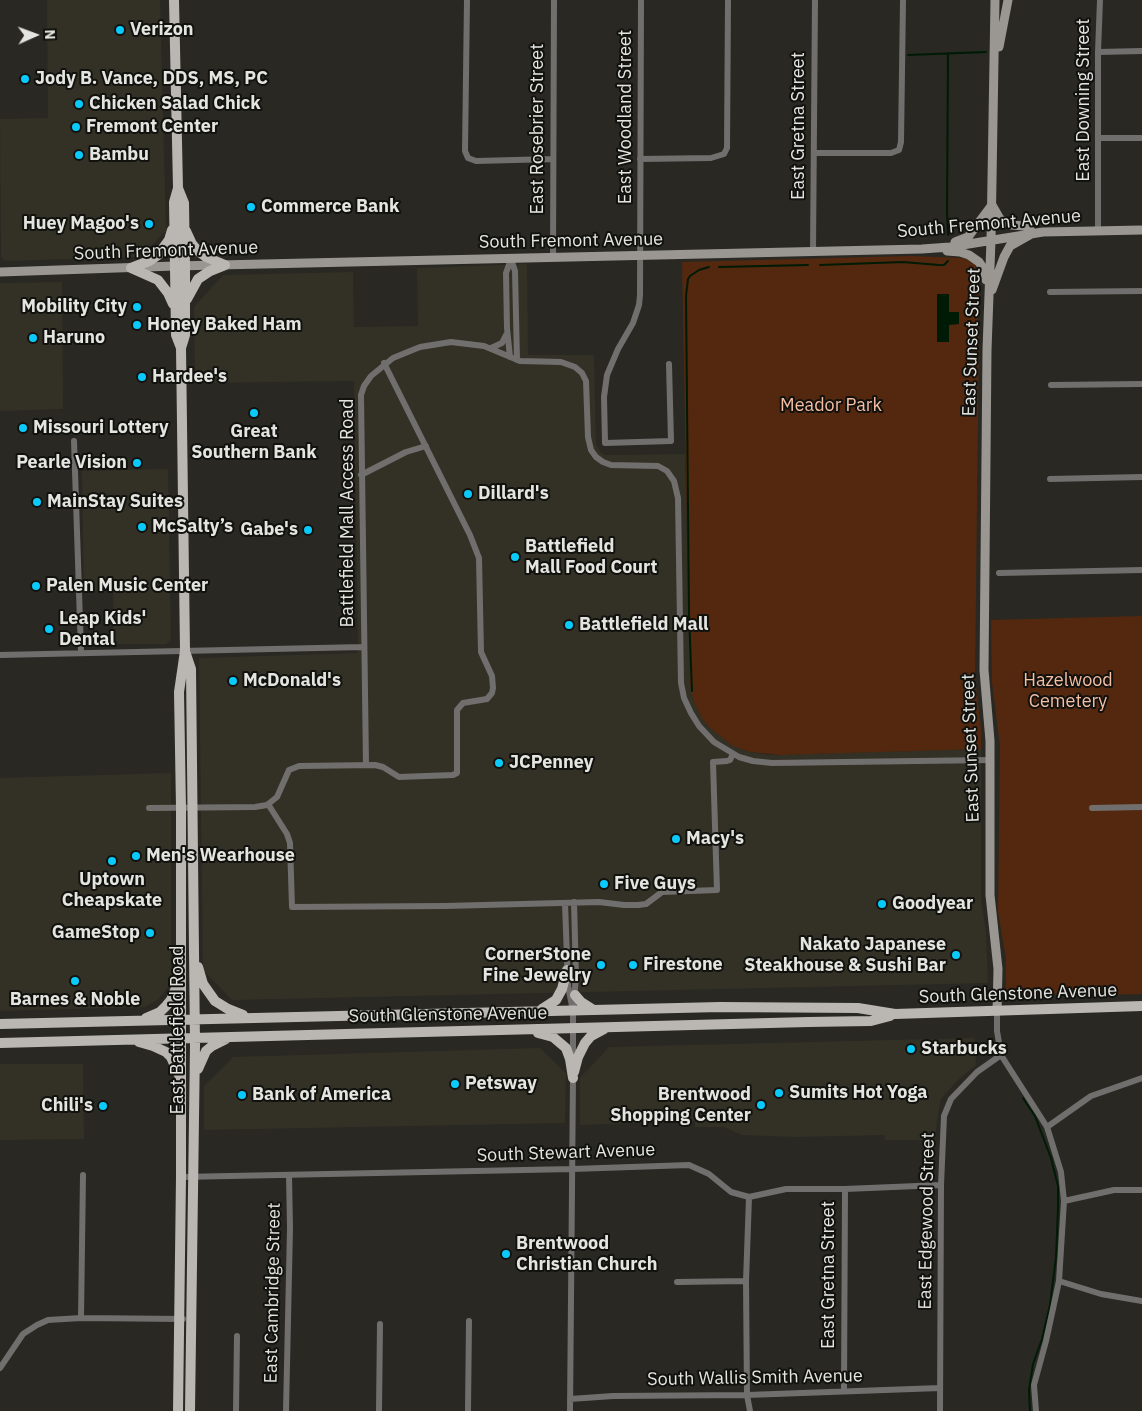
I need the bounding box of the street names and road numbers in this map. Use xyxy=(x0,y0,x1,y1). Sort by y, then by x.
street label: East Downing Street xyxy=(1073,18,1095,182)
street label: East Woodland Street xyxy=(615,30,637,204)
street label: East Rosebrier Street xyxy=(527,44,549,214)
street label: East Gretna Street xyxy=(788,52,810,200)
street label: South Fremont Avenue xyxy=(896,205,1082,243)
street label: South Fremont Avenue xyxy=(479,229,663,253)
street label: South Fremont Avenue xyxy=(74,237,258,265)
street label: East Sunset Street xyxy=(959,267,985,417)
street label: Battlefield Mall Access Road xyxy=(337,399,359,627)
street label: East Sunset Street xyxy=(958,673,984,823)
street label: East Battlefield Road xyxy=(167,946,189,1114)
street label: South Glenstone Avenue xyxy=(918,980,1118,1008)
street label: South Glenstone Avenue xyxy=(349,1002,547,1028)
street label: East Edgewood Street xyxy=(915,1132,939,1310)
street label: South Stewart Avenue xyxy=(476,1139,656,1167)
street label: East Gretna Street xyxy=(818,1201,840,1349)
street label: East Cambridge Street xyxy=(261,1202,285,1384)
street label: South Wallis Smith Avenue xyxy=(647,1365,863,1391)

